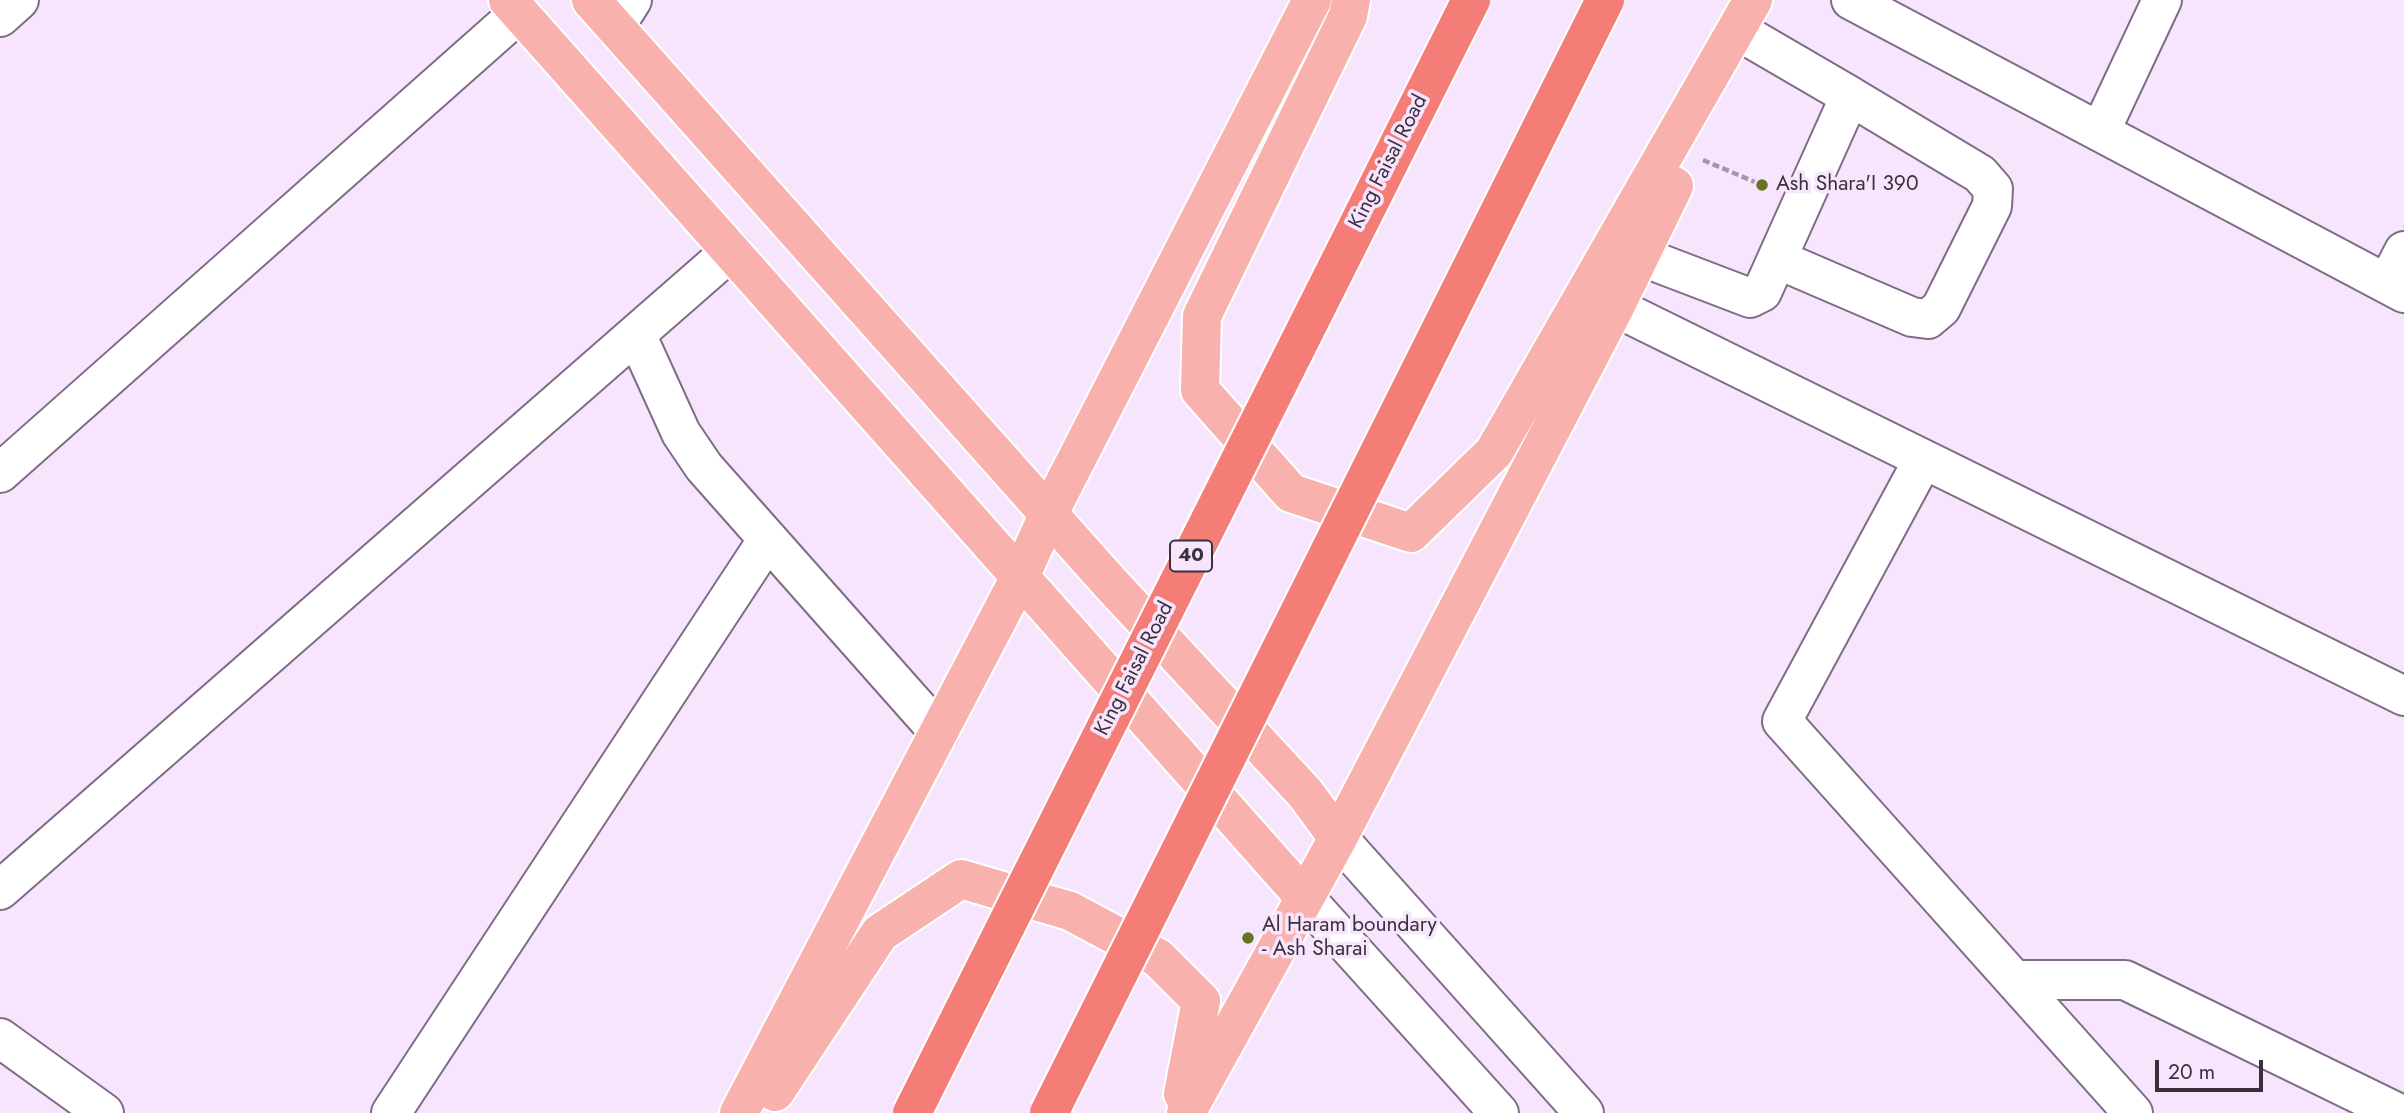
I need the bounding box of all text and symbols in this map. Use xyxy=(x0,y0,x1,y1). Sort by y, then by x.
street label: King Faisal Road xyxy=(1344,91,1434,233)
place label: Ash Shara'I 390 xyxy=(1776,172,1919,198)
marker: Ash Shara'I 390 xyxy=(1754,177,1770,193)
road number: 40 xyxy=(1170,540,1212,572)
street label: King Faisal Road xyxy=(1090,598,1180,740)
place label: Al Haram boundary - Ash Sharai xyxy=(1262,913,1437,963)
marker: Al Haram boundary - Ash Sharai xyxy=(1240,930,1256,946)
scale bar xyxy=(2159,1046,2268,1090)
text: 20 m xyxy=(2168,1057,2215,1087)

